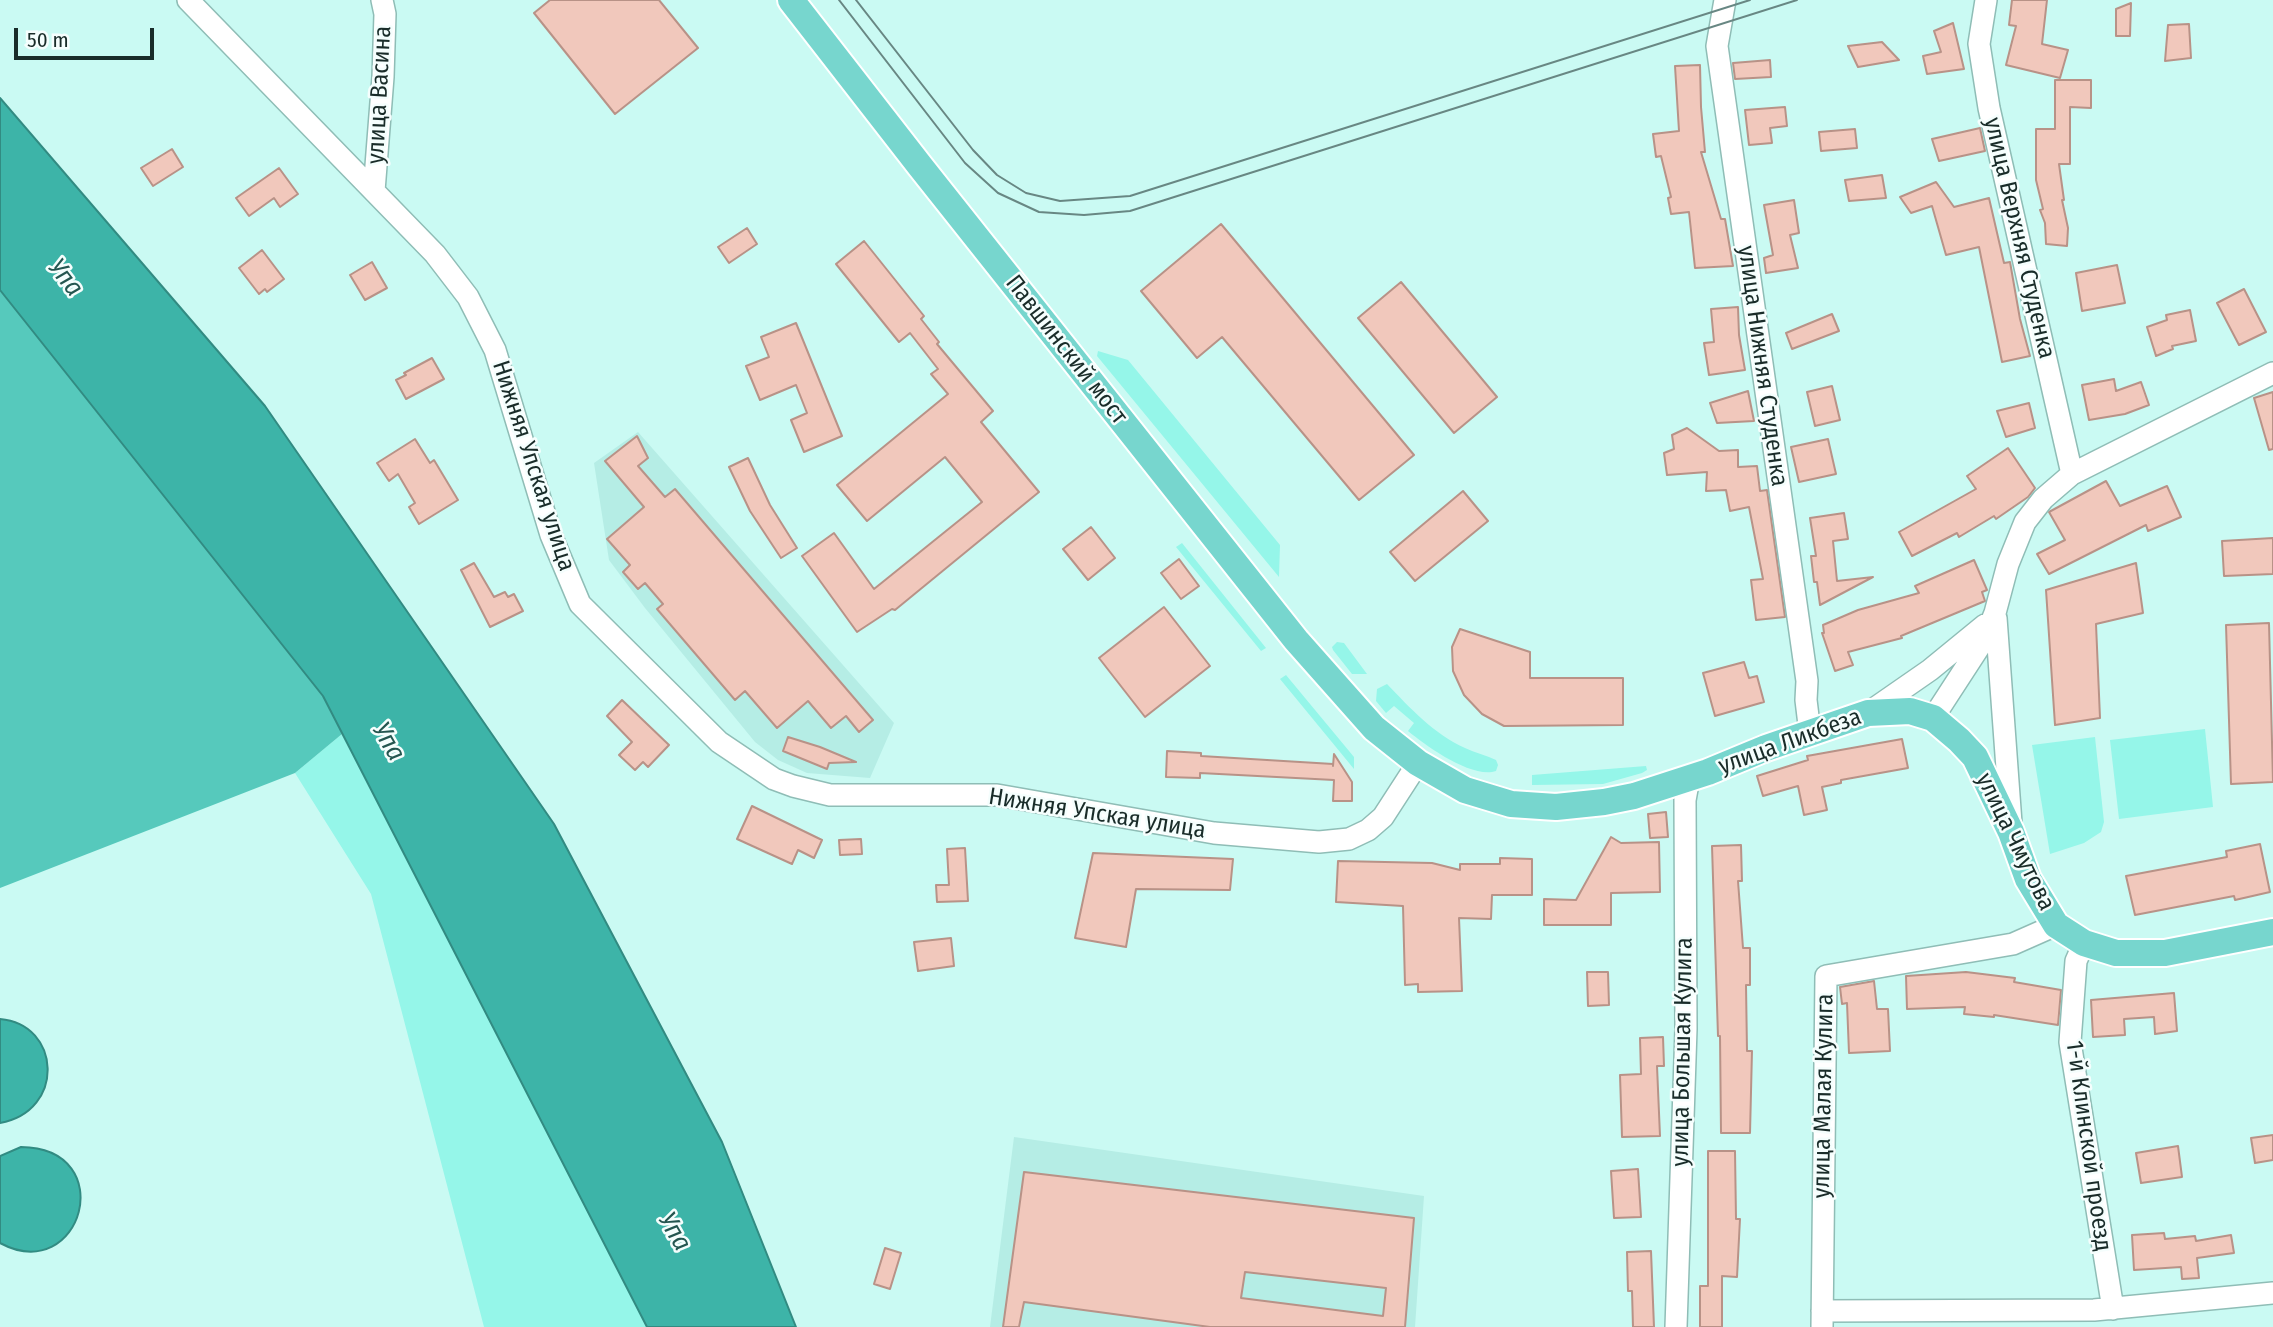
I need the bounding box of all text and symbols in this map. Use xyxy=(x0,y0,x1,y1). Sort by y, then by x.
scale bar xyxy=(18,14,158,58)
street label: улица Васина xyxy=(362,25,398,165)
text: 50 m xyxy=(27,27,69,53)
street label: улица Верхняя Студенка xyxy=(1977,115,2061,361)
street label: улица Нижняя Cтуденкa xyxy=(1731,244,1793,488)
water label: Упа xyxy=(41,253,89,303)
street label: Павшинский мост xyxy=(999,270,1133,430)
street label: Нижняя Упская улица xyxy=(485,357,581,575)
street label: улица Ликбеза xyxy=(1715,703,1865,781)
water label: Упа xyxy=(365,717,411,767)
street label: улица Чмутова xyxy=(1969,769,2061,915)
street label: Нижняя Упская улица xyxy=(986,783,1208,845)
street label: улица Большая Кулига xyxy=(1667,937,1699,1167)
street label: улица Малая Кулига xyxy=(1808,993,1840,1199)
street label: 1-й Клинской проезд xyxy=(2059,1039,2117,1253)
water label: Упа xyxy=(651,1207,697,1257)

